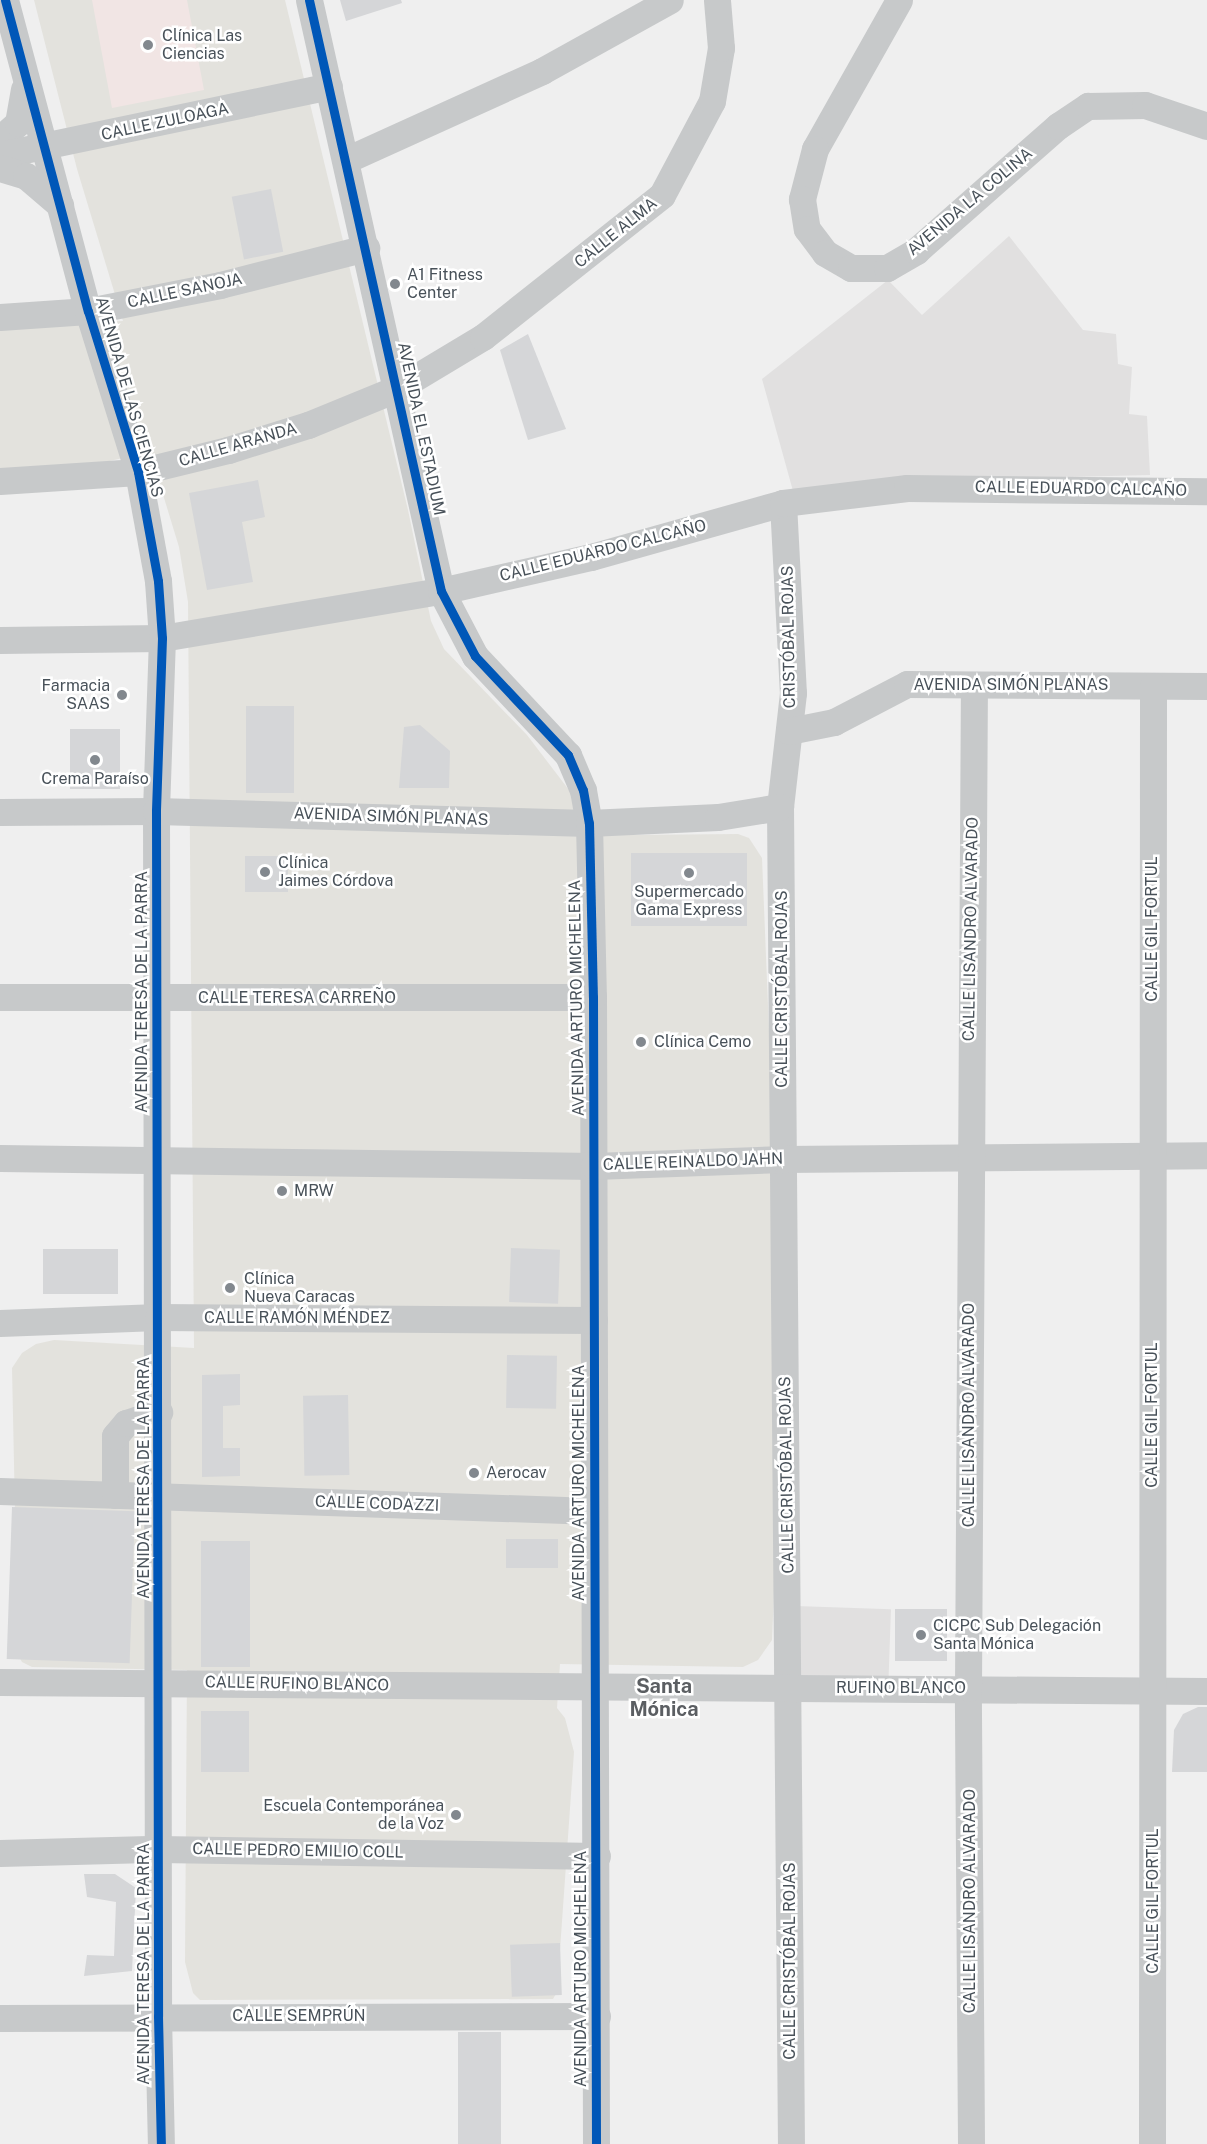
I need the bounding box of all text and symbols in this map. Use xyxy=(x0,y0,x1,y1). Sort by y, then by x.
place label: Clínica Las Ciencias xyxy=(162,26,242,64)
marker: Clínica Las Ciencias xyxy=(139,36,157,54)
street label: CALLE ZULOAGA xyxy=(99,99,231,145)
street label: AVENIDA LA COLINA xyxy=(904,144,1036,260)
street label: CALLE ALMA xyxy=(571,194,661,272)
place label: A1 Fitness Center xyxy=(407,265,483,303)
street label: CALLE SANOJA xyxy=(126,269,244,313)
marker: A1 Fitness Center xyxy=(388,277,402,291)
street label: AVENIDA DE LAS CIENCIAS xyxy=(91,294,167,500)
street label: AVENIDA EL ESTADIUM xyxy=(393,341,449,517)
street label: CALLE ARANDA xyxy=(177,419,299,471)
street label: CALLE EDUARDO CALCAÑO xyxy=(975,478,1187,500)
street label: CALLE EDUARDO CALCAÑO xyxy=(498,516,708,586)
street label: CRISTÓBAL ROJAS xyxy=(778,565,800,709)
street label: AVENIDA SIMÓN PLANAS xyxy=(914,675,1108,695)
place label: Farmacia SAAS xyxy=(41,676,110,714)
marker: Farmacia SAAS xyxy=(115,688,129,702)
marker: Crema Paraíso xyxy=(88,753,102,767)
place label: Crema Paraíso xyxy=(41,769,149,789)
street label: AVENIDA SIMÓN PLANAS xyxy=(293,804,489,830)
street label: CALLE LISANDRO ALVARADO xyxy=(959,817,983,1041)
place label: Clínica Jaimes Córdova xyxy=(278,853,393,891)
street label: CALLE GIL FORTUL xyxy=(1142,856,1162,1002)
marker: Clínica Jaimes Córdova xyxy=(256,863,274,881)
marker: Supermercado Gama Express xyxy=(682,866,696,880)
street label: AVENIDA TERESA DE LA PARRA xyxy=(132,871,152,1113)
street label: AVENIDA ARTURO MICHELENA xyxy=(565,880,589,1116)
place label: Supermercado Gama Express xyxy=(634,882,744,920)
street label: CALLE CRISTÓBAL ROJAS xyxy=(772,890,792,1088)
street label: CALLE TERESA CARREÑO xyxy=(198,988,396,1008)
place label: Clínica Cemo xyxy=(654,1032,751,1052)
marker: Clínica Cemo xyxy=(632,1033,650,1051)
street label: CALLE REINALDO JAHN xyxy=(602,1149,784,1175)
place label: MRW xyxy=(294,1181,334,1201)
marker: MRW xyxy=(275,1184,289,1198)
place label: Clínica Nueva Caracas xyxy=(244,1269,355,1307)
marker: Clínica Nueva Caracas xyxy=(221,1279,239,1297)
street label: CALLE LISANDRO ALVARADO xyxy=(959,1303,979,1527)
street label: CALLE RAMÓN MÉNDEZ xyxy=(204,1308,390,1328)
street label: CALLE GIL FORTUL xyxy=(1142,1342,1162,1488)
street label: AVENIDA TERESA DE LA PARRA xyxy=(134,1357,154,1599)
street label: AVENIDA ARTURO MICHELENA xyxy=(569,1365,589,1601)
street label: CALLE CRISTÓBAL ROJAS xyxy=(776,1376,798,1574)
place label: Aerocav xyxy=(486,1463,547,1483)
marker: Aerocav xyxy=(467,1466,481,1480)
street label: CALLE CODAZZI xyxy=(314,1492,440,1516)
place label: CICPC Sub Delegación Santa Mónica xyxy=(933,1616,1101,1654)
marker: CICPC Sub Delegación Santa Mónica xyxy=(914,1628,928,1642)
street label: CALLE RUFINO BLANCO xyxy=(205,1673,389,1695)
district label: Santa Mónica xyxy=(630,1674,698,1721)
street label: RUFINO BLANCO xyxy=(836,1678,966,1698)
street label: CALLE LISANDRO ALVARADO xyxy=(960,1789,980,2013)
place label: Escuela Contemporánea de la Voz xyxy=(263,1796,444,1834)
marker: Escuela Contemporánea de la Voz xyxy=(449,1808,463,1822)
street label: CALLE GIL FORTUL xyxy=(1143,1828,1163,1974)
street label: CALLE PEDRO EMILIO COLL xyxy=(192,1840,404,1862)
street label: AVENIDA TERESA DE LA PARRA xyxy=(134,1843,154,2085)
street label: AVENIDA ARTURO MICHELENA xyxy=(571,1851,591,2087)
street label: CALLE CRISTÓBAL ROJAS xyxy=(780,1862,800,2060)
street label: CALLE SEMPRÚN xyxy=(232,2006,366,2026)

